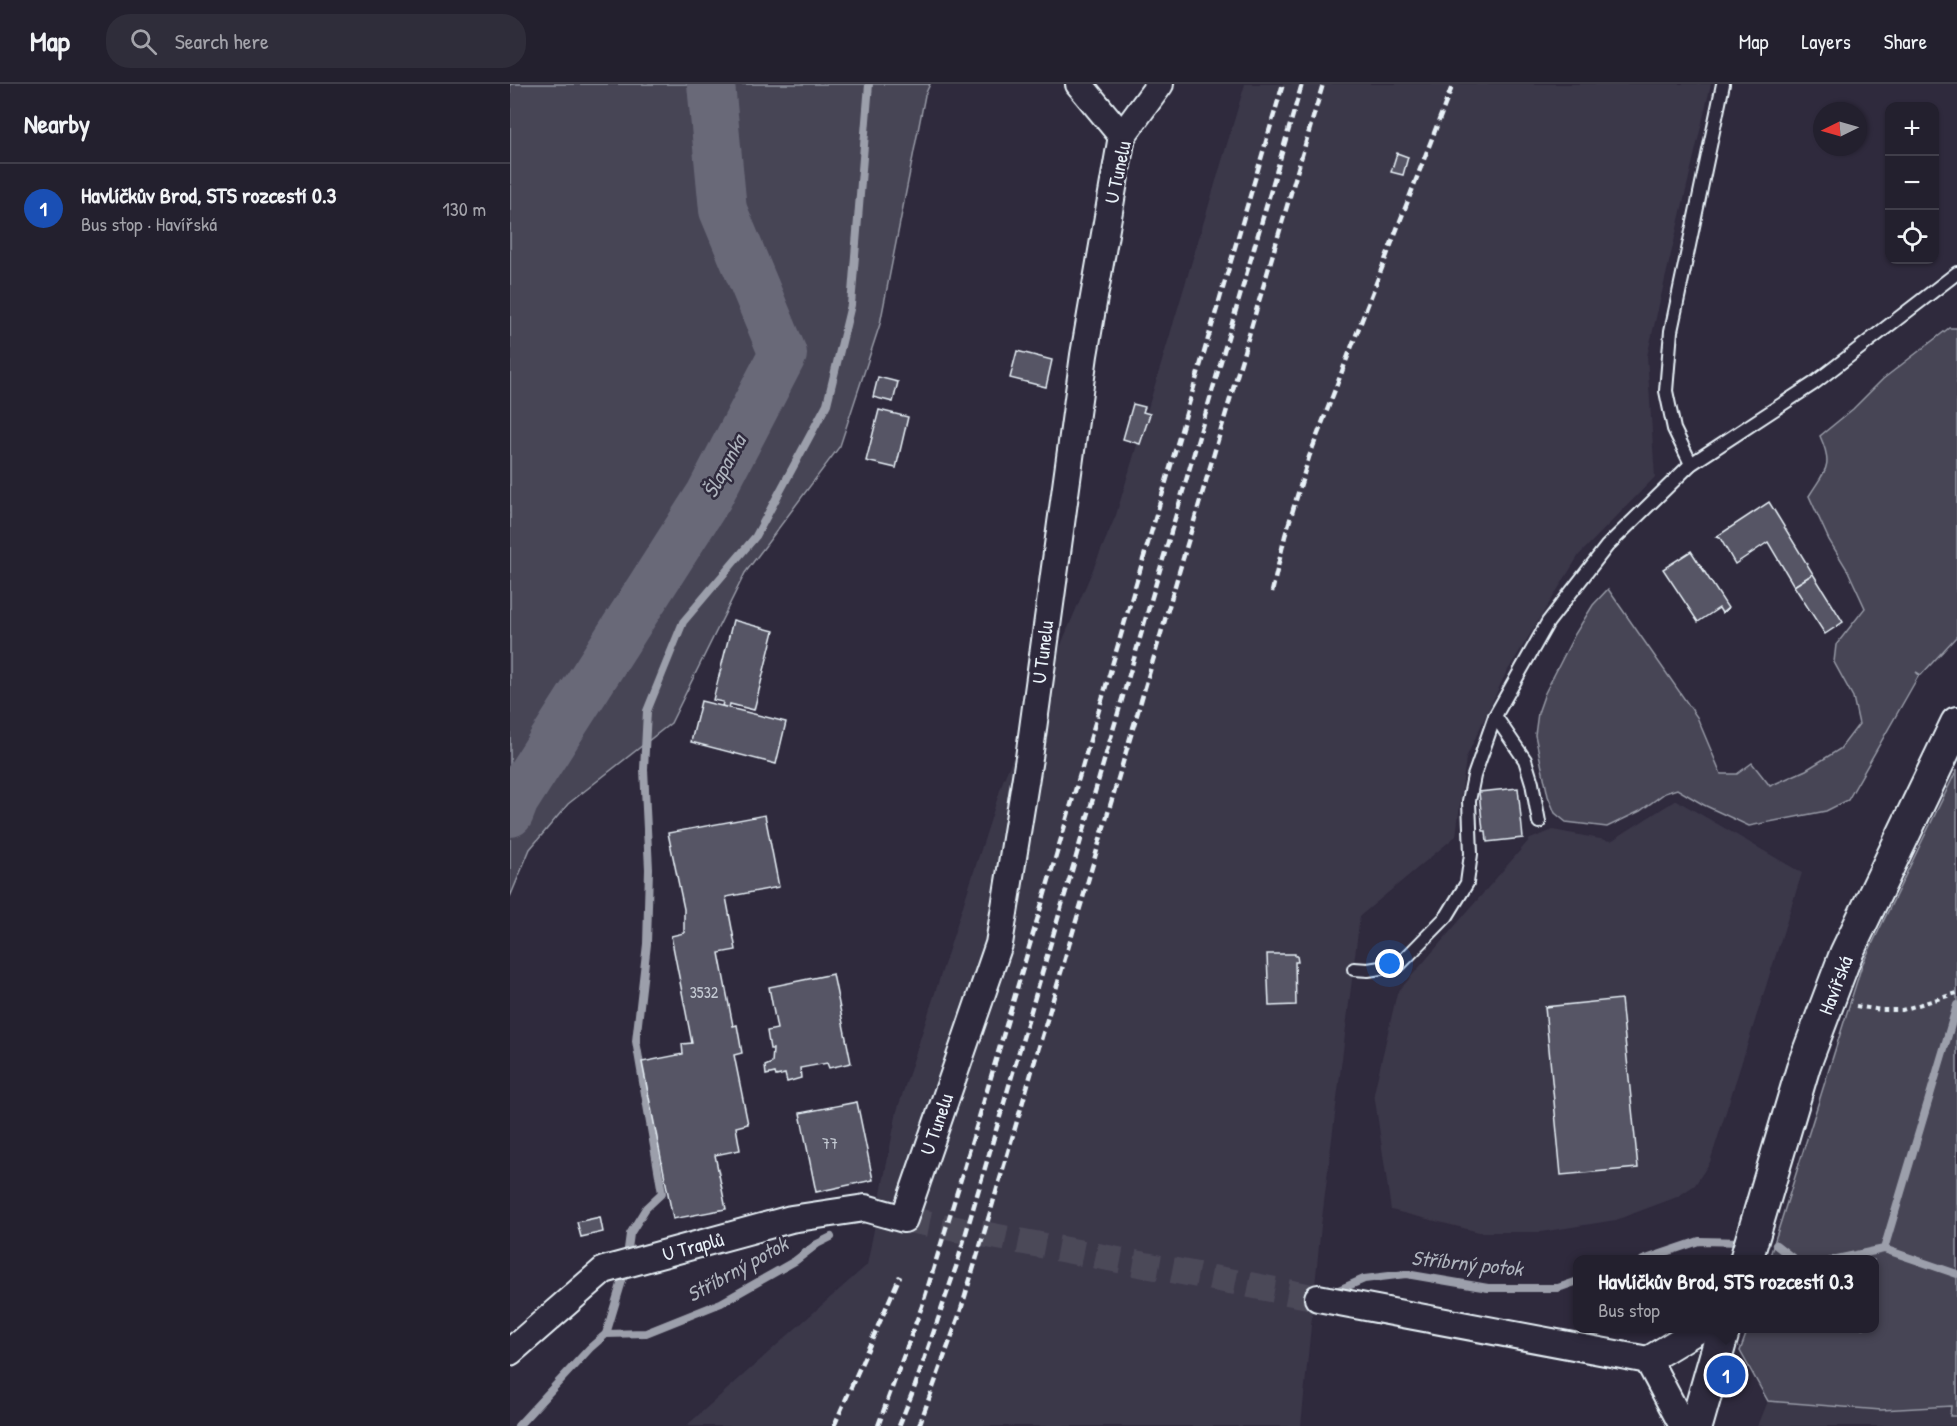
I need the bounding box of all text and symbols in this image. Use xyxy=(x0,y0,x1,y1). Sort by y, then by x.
search box xyxy=(106,14,526,68)
text: Map xyxy=(30,22,70,60)
icon: search xyxy=(127,25,160,58)
text: Search here xyxy=(175,26,269,56)
text: Map xyxy=(1739,27,1768,56)
text: Layers xyxy=(1801,27,1851,56)
text: Share xyxy=(1884,27,1927,56)
north arrow xyxy=(1813,102,1867,156)
map controls xyxy=(1885,102,1939,264)
button: + xyxy=(1885,102,1939,156)
text: Nearby xyxy=(24,106,90,141)
street label: U Tunelu xyxy=(1097,138,1137,206)
button: − xyxy=(1885,156,1939,210)
text: Havlíčkův Brod, STS rozcestí 0.3 xyxy=(81,180,336,210)
text: 1 xyxy=(40,195,47,222)
text: 130 m xyxy=(443,195,486,222)
text: Bus stop · Havířská xyxy=(81,210,217,237)
button: locate xyxy=(1885,210,1939,264)
water label: Šlapanka xyxy=(695,427,754,502)
street label: U Tunelu xyxy=(1025,619,1059,685)
your location xyxy=(1375,949,1404,978)
street label: Havířská xyxy=(1811,951,1859,1018)
house number: 3532 xyxy=(690,981,719,1003)
street label: U Tunelu xyxy=(913,1090,959,1158)
house number: 77 xyxy=(822,1132,838,1154)
street label: U Traplů xyxy=(659,1225,727,1267)
water label: Stříbrný potok xyxy=(681,1228,795,1309)
water label: Stříbrný potok xyxy=(1410,1243,1526,1283)
popup xyxy=(1573,1255,1879,1333)
text: Havlíčkův Brod, STS rozcestí 0.3 xyxy=(1598,1266,1854,1296)
text: Bus stop xyxy=(1598,1296,1660,1323)
pin: 1 xyxy=(1706,1352,1746,1398)

